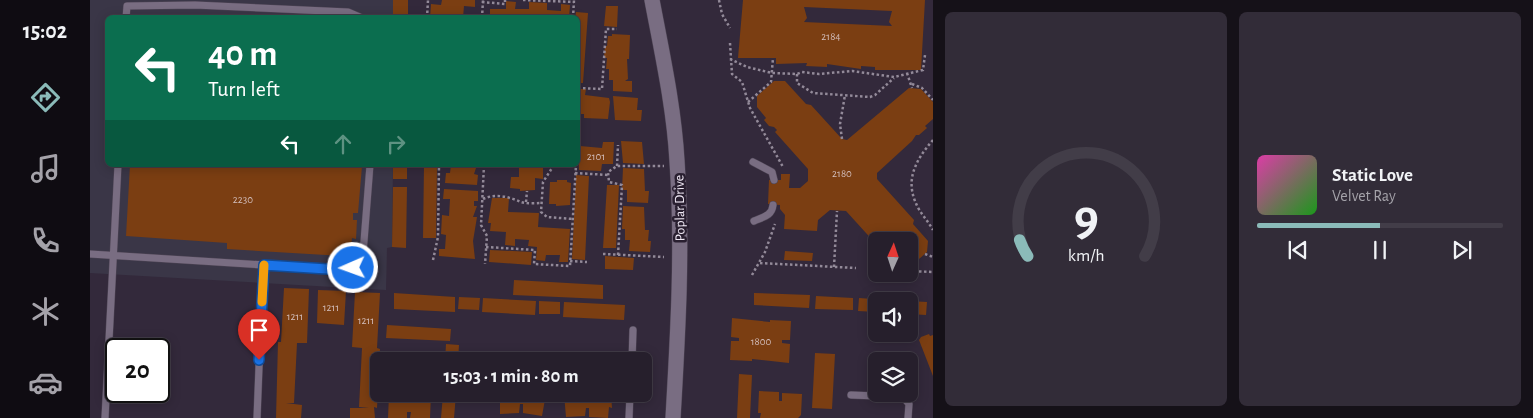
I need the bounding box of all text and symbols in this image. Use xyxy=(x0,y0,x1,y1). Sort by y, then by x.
text: 15:02 xyxy=(23,20,67,42)
house number: 2184 xyxy=(821,31,841,42)
icon: left xyxy=(125,35,190,100)
text: 40 m xyxy=(208,37,277,72)
text: Turn left xyxy=(208,78,280,100)
icon: directions xyxy=(28,80,63,115)
icon: left xyxy=(276,130,304,158)
icon: ahead xyxy=(329,130,357,158)
icon: right xyxy=(382,130,410,158)
icon: music xyxy=(28,151,63,186)
house number: 2101 xyxy=(587,151,605,162)
text: Static Love xyxy=(1332,166,1413,185)
house number: 2180 xyxy=(832,168,852,179)
street label: Poplar Drive xyxy=(672,175,688,241)
text: Velvet Ray xyxy=(1332,188,1396,204)
text: 9 xyxy=(1073,193,1099,245)
house number: 2230 xyxy=(233,194,253,205)
icon: phone xyxy=(28,223,63,258)
north arrow xyxy=(868,232,918,282)
map controls xyxy=(868,232,918,402)
icon: previous xyxy=(1284,236,1312,264)
icon: pause xyxy=(1366,236,1394,264)
icon: next xyxy=(1448,236,1476,264)
position arrow xyxy=(326,241,378,293)
text: km/h xyxy=(1068,247,1104,265)
button: sound xyxy=(868,292,918,342)
icon: climate xyxy=(28,294,63,329)
house number: 1211 xyxy=(323,302,339,313)
pin xyxy=(238,309,280,360)
house number: 1211 xyxy=(287,311,303,322)
house number: 1211 xyxy=(358,315,374,326)
icon: arrive xyxy=(245,316,273,344)
house number: 1800 xyxy=(751,336,771,347)
speed limit sign: 20 xyxy=(105,338,170,403)
button: layers xyxy=(868,352,918,402)
icon: car xyxy=(28,365,63,400)
text: 15:03 · 1 min · 80 m xyxy=(443,367,579,386)

